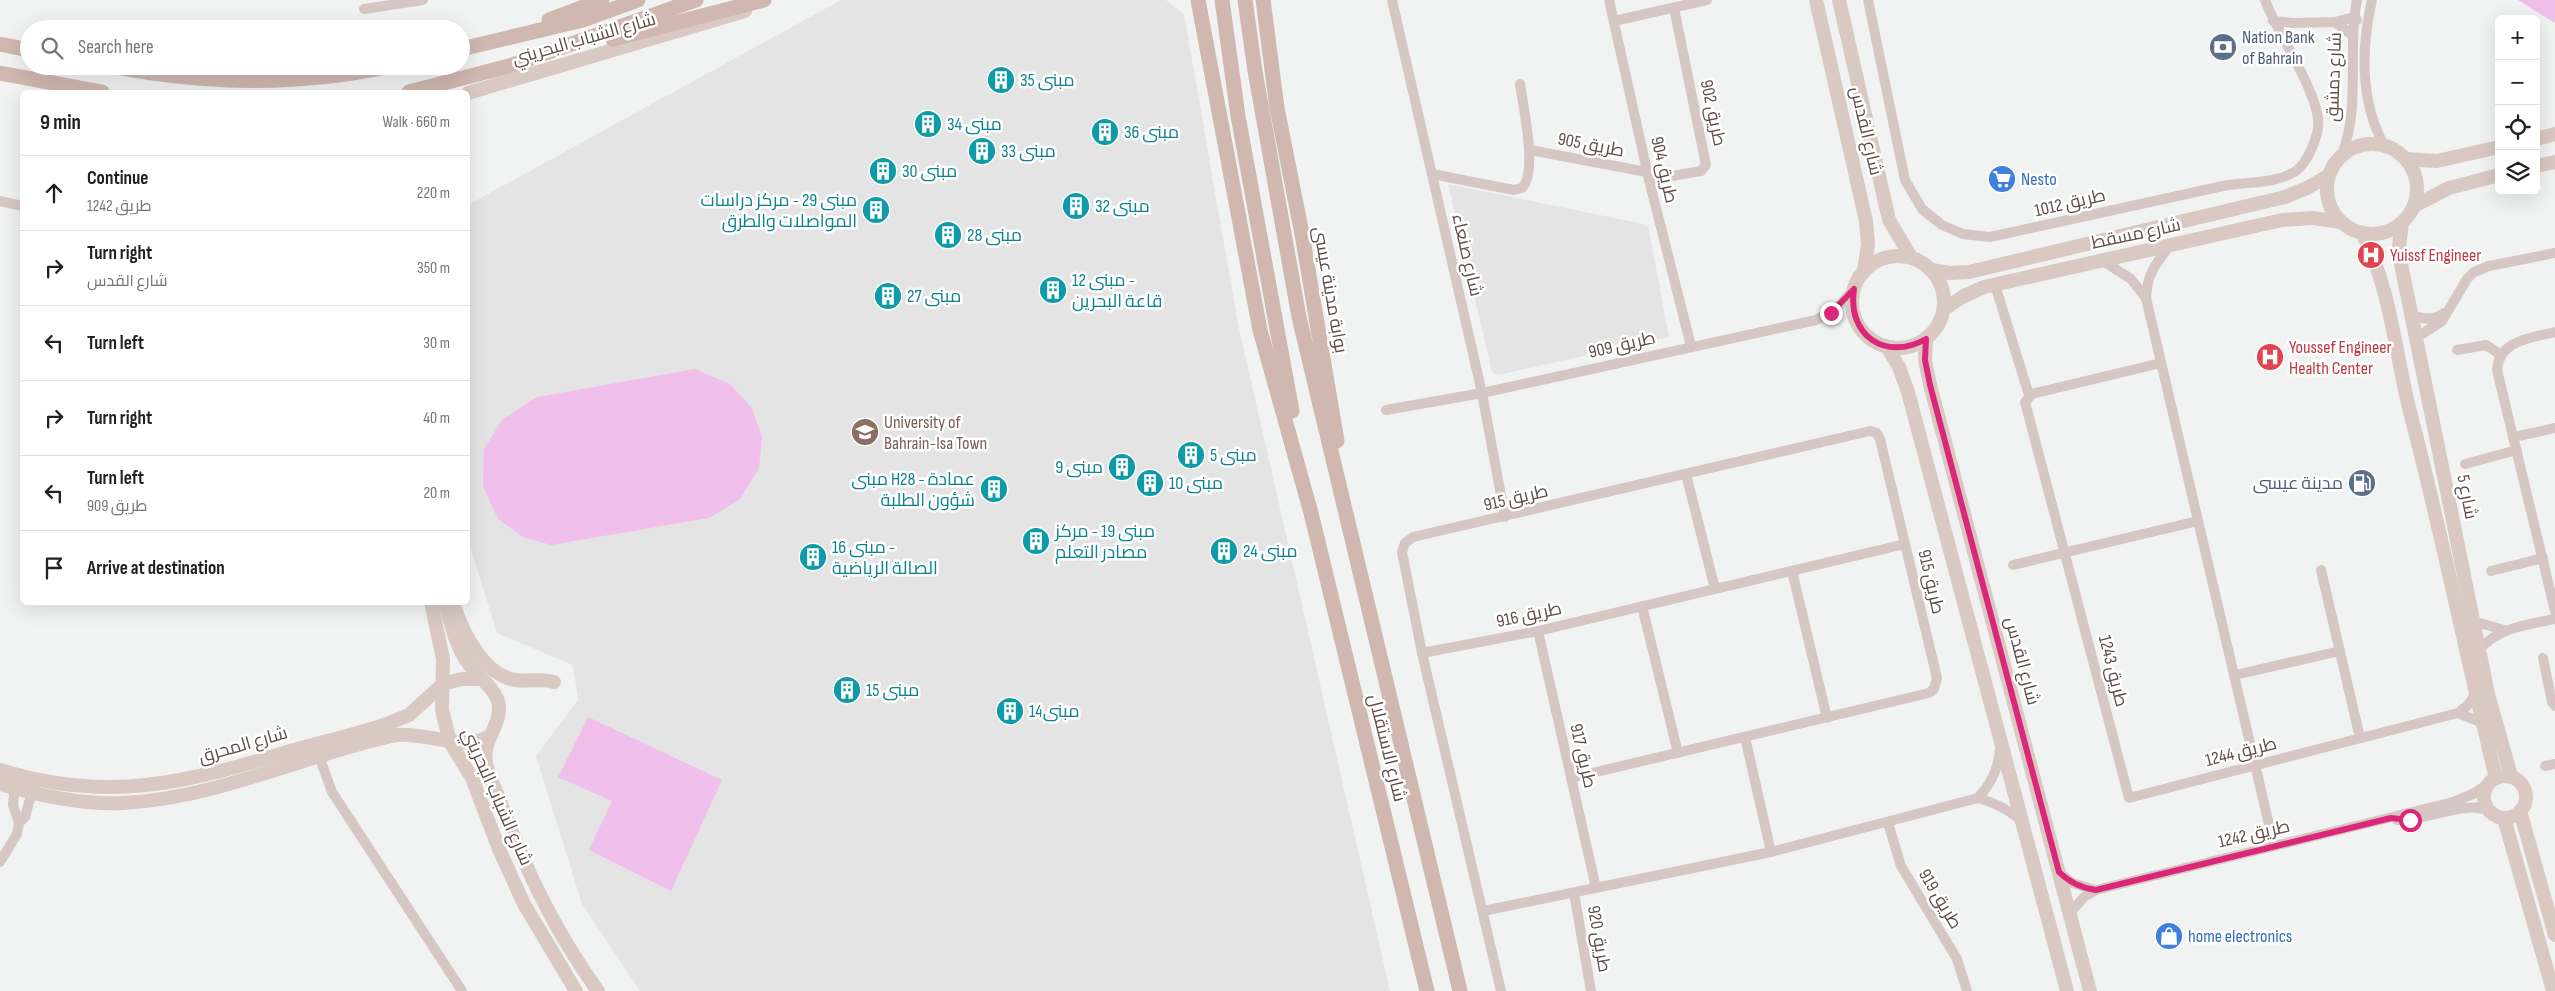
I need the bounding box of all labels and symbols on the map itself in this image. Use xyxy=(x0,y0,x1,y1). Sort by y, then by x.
street label: شارع الشباب البحريني xyxy=(510,8,659,72)
place label: Nation Bank of Bahrain xyxy=(2242,27,2315,69)
bank icon: Nation Bank of Bahrain xyxy=(2208,32,2238,62)
street label: شارع دمشق xyxy=(2322,32,2347,122)
building icon: مبنى 35 xyxy=(986,65,1016,95)
place label: مبنى 35 xyxy=(1020,70,1074,91)
street label: طريق 902 xyxy=(1695,78,1730,148)
street label: شارع القدس xyxy=(1845,85,1886,178)
building icon: مبنى 34 xyxy=(913,109,943,139)
place label: مبنى 34 xyxy=(947,114,1002,135)
building icon: مبنى 36 xyxy=(1090,117,1120,147)
place label: مبنى 36 xyxy=(1124,122,1179,143)
street label: طريق 905 xyxy=(1556,128,1626,163)
street label: طريق 904 xyxy=(1645,135,1682,205)
building icon: مبنى 33 xyxy=(967,136,997,166)
place label: مبنى 33 xyxy=(1001,141,1056,162)
building icon: مبنى 30 xyxy=(868,156,898,186)
place label: مبنى 30 xyxy=(902,161,957,182)
supermarket icon: Nesto xyxy=(1987,164,2017,194)
place label: Nesto xyxy=(2021,169,2057,190)
street label: طريق 1012 xyxy=(2032,185,2108,222)
place label: مبنى 29 - مركز دراسات المواصلات والطرق xyxy=(700,190,857,233)
building icon: مبنى 32 xyxy=(1061,191,1091,221)
building icon: مبنى 29 - مركز دراسات المواصلات والطرق xyxy=(861,195,891,225)
place label: مبنى 32 xyxy=(1095,196,1150,217)
street label: شارع صنعاء xyxy=(1446,212,1487,299)
street label: شارع مسقط xyxy=(2089,214,2183,255)
building icon: مبنى 28 xyxy=(933,220,963,250)
place label: مبنى 28 xyxy=(967,225,1022,246)
street label: بوابة مدينة عيسى xyxy=(1309,225,1351,355)
hospital icon: Yuissf Engineer xyxy=(2356,240,2386,270)
place label: Yuissf Engineer xyxy=(2390,245,2481,266)
place label: مبنى 12 - قاعة البحرين xyxy=(1072,270,1162,312)
building icon: مبنى 12 - قاعة البحرين xyxy=(1038,275,1068,305)
building icon: مبنى 27 xyxy=(873,281,903,311)
place label: مبنى 27 xyxy=(907,286,961,307)
route end xyxy=(1820,302,1843,325)
street label: طريق 909 xyxy=(1587,327,1658,364)
place label: Youssef Engineer Health Center xyxy=(2289,337,2392,379)
hospital icon: Youssef Engineer Health Center xyxy=(2255,342,2285,372)
place label: University of Bahrain-Isa Town xyxy=(884,412,987,454)
school or university icon: University of Bahrain-Isa Town xyxy=(850,417,880,447)
building icon: مبنى 5 xyxy=(1176,440,1206,470)
place label: مبنى 5 xyxy=(1210,445,1257,466)
building icon: مبنى 9 xyxy=(1107,452,1137,482)
place label: مبنى 9 xyxy=(1055,457,1103,478)
building icon: مبنى 10 xyxy=(1135,468,1165,498)
fuel station icon: مدينة عيسى xyxy=(2347,468,2377,498)
place label: مبنى H28 - عمادة شؤون الطلبة xyxy=(851,469,975,511)
place label: مبنى 10 xyxy=(1169,473,1223,494)
place label: مدينة عيسى xyxy=(2253,473,2343,494)
street label: شارع 5 xyxy=(2451,473,2482,521)
building icon: مبنى H28 - عمادة شؤون الطلبة xyxy=(979,474,1009,504)
street label: طريق 915 xyxy=(1482,480,1550,517)
place label: مبنى 19 - مركز مصادر التعلم xyxy=(1054,521,1155,564)
building icon: مبنى 19 - مركز مصادر التعلم xyxy=(1021,526,1051,556)
building icon: مبنى 24 xyxy=(1209,536,1239,566)
place label: مبنى 16 - الصالة الرياضية xyxy=(832,537,938,579)
place label: مبنى 24 xyxy=(1243,541,1298,562)
building icon: مبنى 16 - الصالة الرياضية xyxy=(798,542,828,572)
street label: طريق 915 xyxy=(1912,548,1949,616)
street label: طريق 916 xyxy=(1494,598,1564,633)
street label: شارع القدس xyxy=(1999,615,2044,708)
street label: طريق 1243 xyxy=(2093,633,2132,709)
building icon: مبنى 15 xyxy=(832,675,862,705)
place label: مبنى 15 xyxy=(866,680,919,701)
street label: شارع الاستقلال xyxy=(1363,692,1410,804)
building icon: مبنى14 xyxy=(995,696,1025,726)
place label: مبنى14 xyxy=(1029,701,1080,722)
street label: شارع المحرق xyxy=(196,722,290,769)
street label: طريق 917 xyxy=(1564,722,1601,790)
street label: شارع الشباب البحريني xyxy=(455,725,537,870)
street label: طريق 1244 xyxy=(2203,733,2279,772)
route start xyxy=(2399,809,2422,832)
street label: طريق 1242 xyxy=(2216,816,2292,853)
street label: طريق 919 xyxy=(1913,865,1966,933)
street label: طريق 920 xyxy=(1582,904,1615,974)
shop icon: home electronics xyxy=(2154,921,2184,951)
place label: home electronics xyxy=(2188,926,2292,947)

